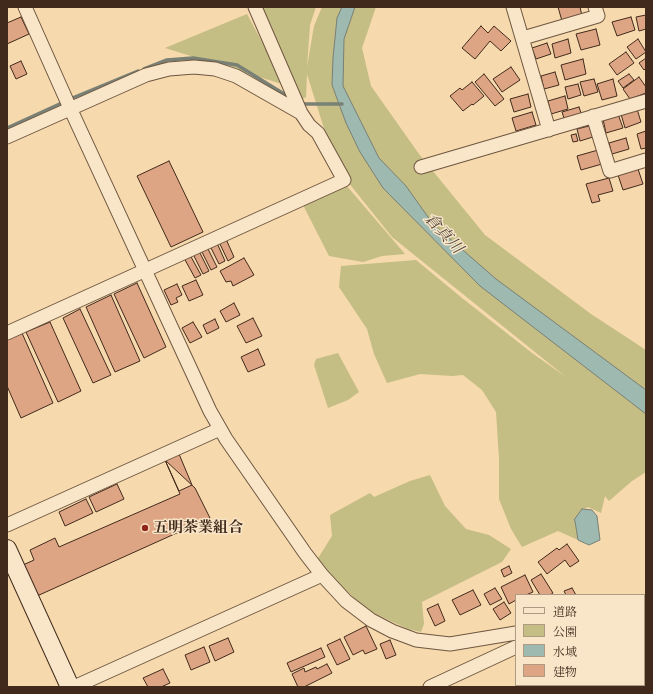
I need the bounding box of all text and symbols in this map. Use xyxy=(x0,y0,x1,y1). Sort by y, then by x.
water label: 倉真川 xyxy=(420,210,466,258)
place label: 五明茶業組合 xyxy=(153,519,243,537)
marker: 五明茶業組合 xyxy=(140,523,150,533)
legend xyxy=(515,594,645,686)
text: 道路 xyxy=(553,605,577,619)
text: 公園 xyxy=(553,625,577,639)
text: 水域 xyxy=(553,645,577,659)
text: 建物 xyxy=(553,665,577,679)

